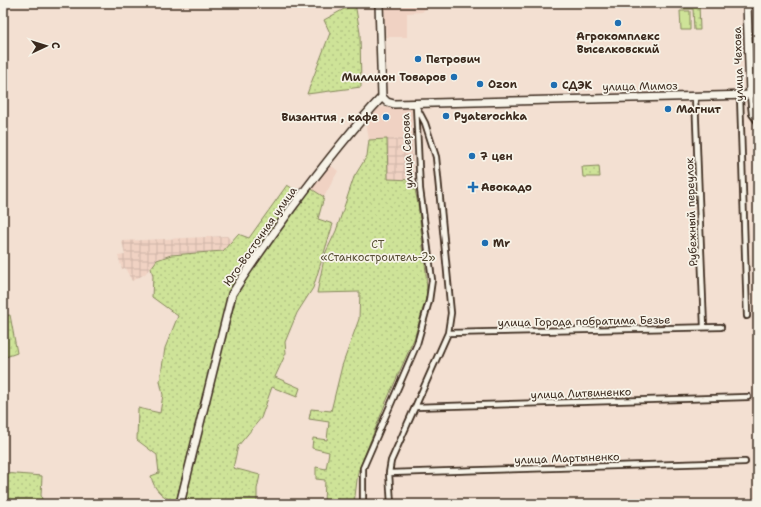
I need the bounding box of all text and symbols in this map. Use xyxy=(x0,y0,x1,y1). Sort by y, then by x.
marker: Агрокомплекс Выселковский xyxy=(613,18,623,28)
north arrow xyxy=(26,26,66,66)
street label: улица Чехова xyxy=(730,26,747,102)
place label: Агрокомплекс Выселковский xyxy=(576,29,660,57)
text: С xyxy=(48,41,63,49)
place label: Петрович xyxy=(426,52,480,67)
marker: Петрович xyxy=(413,54,423,64)
place label: Миллион Товаров xyxy=(342,70,446,85)
marker: Миллион Товаров xyxy=(449,72,459,82)
place label: Ozon xyxy=(488,77,518,92)
place label: СДЭК xyxy=(562,78,593,93)
street label: улица Мимоз xyxy=(602,78,678,95)
marker: Ozon xyxy=(475,79,485,89)
marker: СДЭК xyxy=(549,80,559,90)
place label: Магнит xyxy=(676,102,721,117)
marker: Магнит xyxy=(663,104,673,114)
place label: Pyaterochka xyxy=(454,109,527,124)
place label: Византия , кафе xyxy=(282,110,378,125)
marker: Pyaterochka xyxy=(441,111,451,121)
marker: Византия , кафе xyxy=(381,112,391,122)
street label: улица Серова xyxy=(398,113,417,189)
place label: 7 цен xyxy=(480,149,513,164)
marker: 7 цен xyxy=(467,151,477,161)
street label: Рубежный переулок xyxy=(682,157,701,267)
place label: Авокадо xyxy=(481,180,532,195)
marker: Авокадо xyxy=(468,182,478,192)
street label: Юго-Восточная улица xyxy=(220,183,301,289)
place label: Mr xyxy=(493,236,510,251)
park label: СТ «Станкостроитель-2» xyxy=(320,237,436,265)
marker: Mr xyxy=(480,238,490,248)
street label: улица Города побратима Безье xyxy=(498,312,670,331)
street label: улица Литвиненко xyxy=(530,384,632,403)
street label: улица Мартыненко xyxy=(514,449,620,468)

